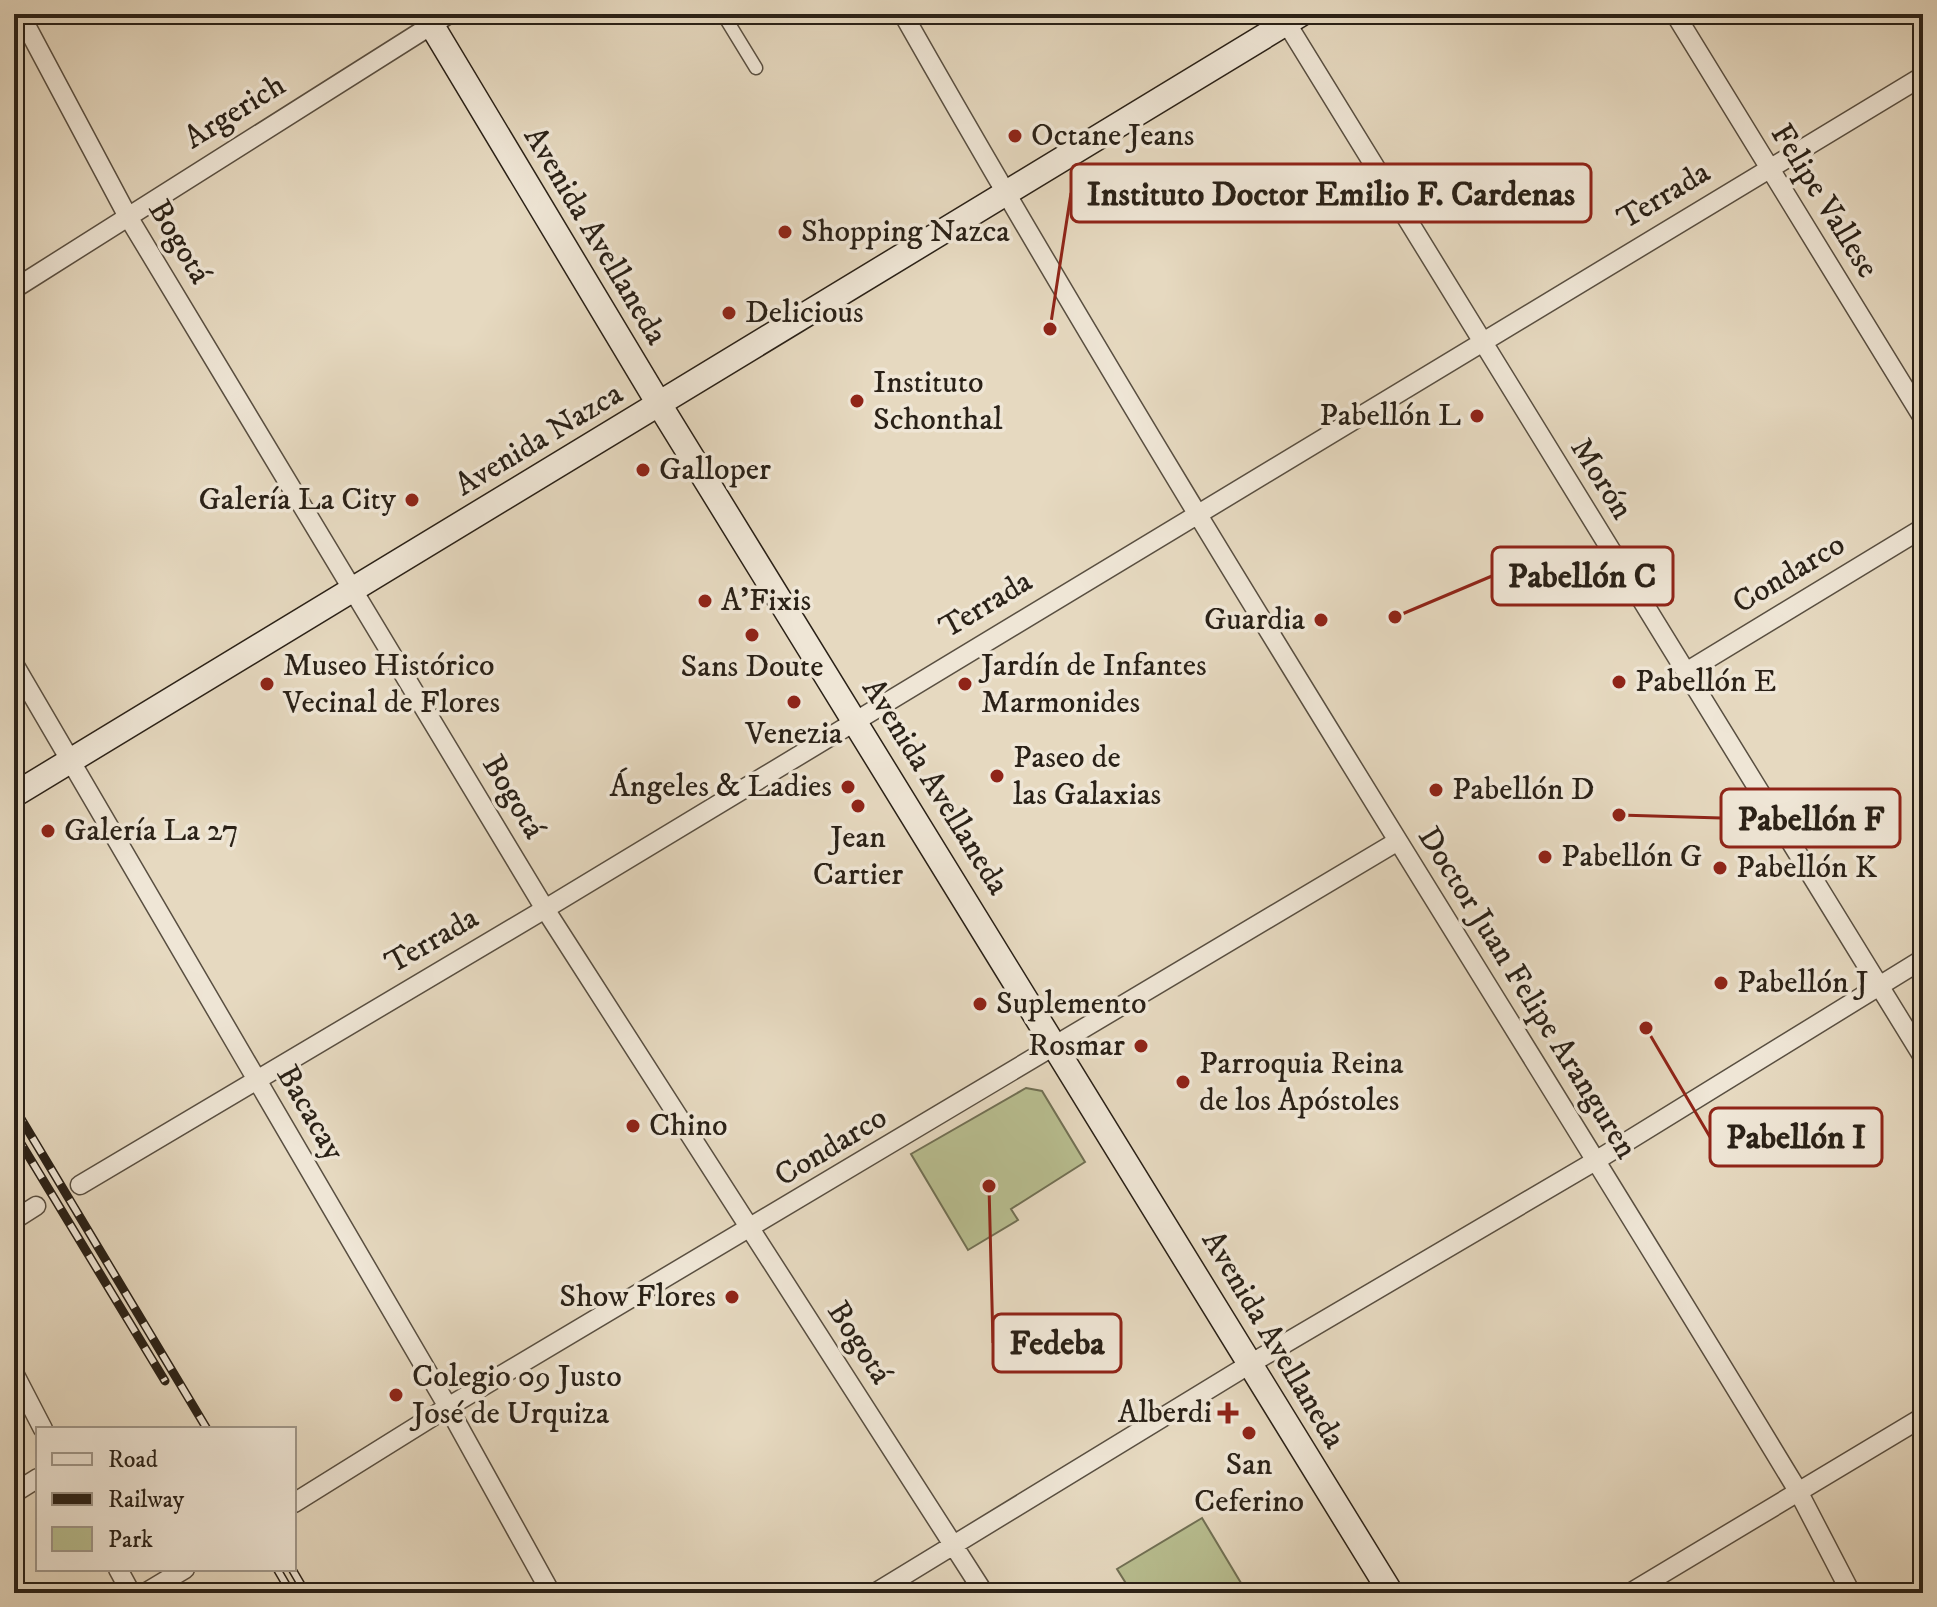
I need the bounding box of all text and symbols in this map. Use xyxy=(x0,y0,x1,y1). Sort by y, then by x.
street label: Argerich xyxy=(177,65,293,159)
place label: Octane Jeans xyxy=(1031,116,1194,156)
street label: Felipe Vallese xyxy=(1761,117,1887,285)
street label: Avenida Avellaneda xyxy=(514,120,676,353)
marker: Octane Jeans xyxy=(1006,127,1024,145)
street label: Terrada xyxy=(1610,153,1718,239)
callout: Instituto Doctor Emilio F. Cardenas xyxy=(1071,164,1591,222)
text: Instituto Doctor Emilio F. Cardenas xyxy=(1087,174,1575,216)
street label: Bogotá xyxy=(138,193,220,292)
place label: Shopping Nazca xyxy=(801,212,1010,252)
marker: Shopping Nazca xyxy=(776,223,794,241)
place label: Delicious xyxy=(745,293,864,333)
marker: Delicious xyxy=(720,304,738,322)
place label: Instituto Schonthal xyxy=(873,363,1003,440)
street label: Avenida Nazca xyxy=(448,374,631,506)
marker: Instituto Schonthal xyxy=(848,392,866,410)
place label: Pabellón L xyxy=(1319,396,1461,436)
marker: Pabellón L xyxy=(1468,407,1486,425)
street label: Morón xyxy=(1561,431,1642,527)
place label: Galloper xyxy=(659,450,771,490)
marker: Galloper xyxy=(634,461,652,479)
place label: Galería La City xyxy=(198,480,397,520)
marker: Galería La City xyxy=(403,491,421,509)
street label: Condarco xyxy=(1725,525,1853,623)
callout: Pabellón C xyxy=(1492,547,1673,605)
text: Pabellón C xyxy=(1508,556,1656,598)
street label: Terrada xyxy=(932,562,1040,648)
place label: A'Fixis xyxy=(721,581,811,621)
marker: A'Fixis xyxy=(696,592,714,610)
place label: Guardia xyxy=(1204,600,1305,640)
marker: Guardia xyxy=(1312,611,1330,629)
marker: Sans Doute xyxy=(743,626,761,644)
place label: Museo Histórico Vecinal de Flores xyxy=(282,646,500,723)
place label: Jardín de Infantes Marmonides xyxy=(978,646,1207,723)
place label: Sans Doute xyxy=(681,647,824,687)
place label: Pabellón E xyxy=(1635,662,1776,702)
street label: Avenida Avellaneda xyxy=(852,671,1018,903)
marker: Pabellón E xyxy=(1610,673,1628,691)
marker: Museo Histórico Vecinal de Flores xyxy=(258,675,276,693)
marker: Jardín de Infantes Marmonides xyxy=(956,675,974,693)
marker: Venezia xyxy=(785,693,803,711)
place label: Venezia xyxy=(744,714,843,754)
place label: Paseo de las Galaxias xyxy=(1013,738,1161,815)
street label: Bogotá xyxy=(472,748,554,847)
place label: Ángeles & Ladies xyxy=(609,767,832,807)
marker: Paseo de las Galaxias xyxy=(988,767,1006,785)
place label: Pabellón D xyxy=(1452,770,1595,810)
marker: Ángeles & Ladies xyxy=(839,778,857,796)
marker: Pabellón D xyxy=(1427,781,1445,799)
callout: Pabellón F xyxy=(1721,789,1900,847)
marker: Jean Cartier xyxy=(849,797,867,815)
text: Pabellón F xyxy=(1738,799,1885,841)
place label: Galería La 27 xyxy=(64,811,239,851)
place label: Jean Cartier xyxy=(813,818,903,895)
street label: Doctor Juan Felipe Aranguren xyxy=(1408,820,1646,1167)
marker: Galería La 27 xyxy=(39,822,57,840)
place label: Pabellón G xyxy=(1561,837,1702,877)
marker: Pabellón G xyxy=(1536,848,1554,866)
place label: Pabellón K xyxy=(1736,848,1878,888)
marker: Pabellón K xyxy=(1711,859,1729,877)
street label: Terrada xyxy=(378,898,486,984)
place label: Pabellón J xyxy=(1737,963,1869,1003)
marker: Pabellón J xyxy=(1712,974,1730,992)
place label: Suplemento xyxy=(996,984,1146,1024)
marker: Suplemento xyxy=(971,995,989,1013)
place label: Rosmar xyxy=(1028,1026,1125,1066)
marker: Rosmar xyxy=(1132,1037,1150,1055)
place label: Parroquia Reina de los Apóstoles xyxy=(1199,1044,1404,1121)
street label: Bacacay xyxy=(267,1058,354,1169)
marker: Parroquia Reina de los Apóstoles xyxy=(1174,1073,1192,1091)
street label: Condarco xyxy=(767,1098,895,1196)
place label: Chino xyxy=(649,1106,727,1146)
callout: Pabellón I xyxy=(1710,1108,1882,1166)
marker: Chino xyxy=(624,1117,642,1135)
text: Pabellón I xyxy=(1726,1117,1866,1159)
street label: Avenida Avellaneda xyxy=(1192,1224,1354,1457)
place label: Show Flores xyxy=(559,1277,716,1317)
marker: Show Flores xyxy=(723,1288,741,1306)
street label: Bogotá xyxy=(818,1294,901,1392)
callout: Fedeba xyxy=(993,1314,1121,1372)
text: Fedeba xyxy=(1009,1323,1105,1365)
place label: Colegio 09 Justo José de Urquiza xyxy=(409,1357,622,1434)
marker: Colegio 09 Justo José de Urquiza xyxy=(387,1386,405,1404)
place label: Alberdi xyxy=(1118,1393,1212,1433)
marker: Alberdi xyxy=(1219,1404,1237,1422)
marker: San Ceferino xyxy=(1240,1424,1258,1442)
legend xyxy=(36,1427,296,1571)
text: Road xyxy=(108,1445,158,1475)
place label: San Ceferino xyxy=(1194,1445,1304,1522)
text: Railway xyxy=(108,1485,185,1515)
text: Park xyxy=(108,1525,153,1555)

